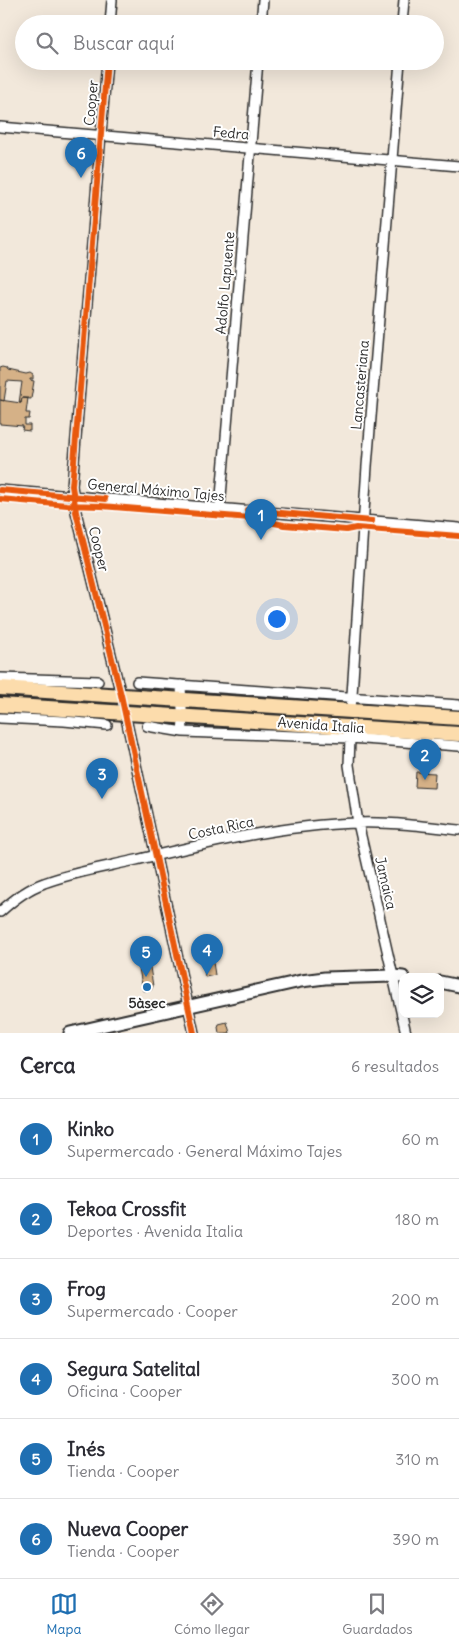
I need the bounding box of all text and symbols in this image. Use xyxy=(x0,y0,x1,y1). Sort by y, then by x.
search box xyxy=(15,15,444,70)
icon: search xyxy=(33,29,61,57)
text: Buscar aquí xyxy=(73,31,174,55)
street label: Cooper xyxy=(80,79,102,127)
street label: Fedra xyxy=(212,122,250,144)
pin: 6 xyxy=(65,137,97,178)
street label: Adolfo Lapuente xyxy=(212,231,238,335)
street label: Lancasteriana xyxy=(347,339,373,431)
street label: General Máximo Tajes xyxy=(87,475,225,505)
pin: 1 xyxy=(245,499,277,540)
street label: Cooper xyxy=(85,524,113,574)
your location xyxy=(264,606,290,632)
street label: Avenida Italia xyxy=(277,713,365,737)
pin: 2 xyxy=(409,739,441,780)
pin: 3 xyxy=(86,758,118,799)
street label: Costa Rica xyxy=(187,812,255,844)
street label: Jamaica xyxy=(371,855,401,911)
pin: 4 xyxy=(191,934,223,975)
pin: 5 xyxy=(130,936,162,977)
map controls xyxy=(399,973,444,1018)
button: layers xyxy=(399,973,444,1018)
marker: 5àsec xyxy=(141,981,153,993)
place label: 5àsec xyxy=(128,994,166,1012)
text: Cerca xyxy=(20,1052,75,1079)
text: 6 resultados xyxy=(351,1056,439,1076)
text: Kinko xyxy=(67,1117,114,1141)
text: 1 xyxy=(33,1129,39,1149)
text: 60 m xyxy=(401,1129,439,1149)
text: Supermercado · General Máximo Tajes xyxy=(67,1141,342,1161)
text: Tekoa Crossfit xyxy=(67,1197,186,1221)
text: 2 xyxy=(32,1209,40,1229)
text: 180 m xyxy=(395,1209,439,1229)
text: Deportes · Avenida Italia xyxy=(67,1221,243,1241)
text: Frog xyxy=(67,1277,106,1301)
text: 3 xyxy=(31,1289,41,1309)
text: 200 m xyxy=(391,1289,439,1309)
text: Supermercado · Cooper xyxy=(67,1301,238,1321)
text: Segura Satelital xyxy=(67,1357,200,1381)
text: 4 xyxy=(31,1369,41,1389)
text: 300 m xyxy=(391,1369,439,1389)
text: Oficina · Cooper xyxy=(67,1381,182,1401)
text: Inés xyxy=(67,1437,105,1461)
text: 5 xyxy=(31,1449,41,1469)
text: 310 m xyxy=(395,1449,439,1469)
text: Tienda · Cooper xyxy=(67,1461,179,1481)
text: Nueva Cooper xyxy=(67,1517,188,1541)
text: 6 xyxy=(31,1529,41,1549)
text: 390 m xyxy=(392,1529,439,1549)
text: Tienda · Cooper xyxy=(67,1541,179,1561)
tab: Mapa xyxy=(46,1590,81,1638)
tab: Cómo llegar xyxy=(174,1590,250,1638)
tab: Guardados xyxy=(342,1590,413,1638)

